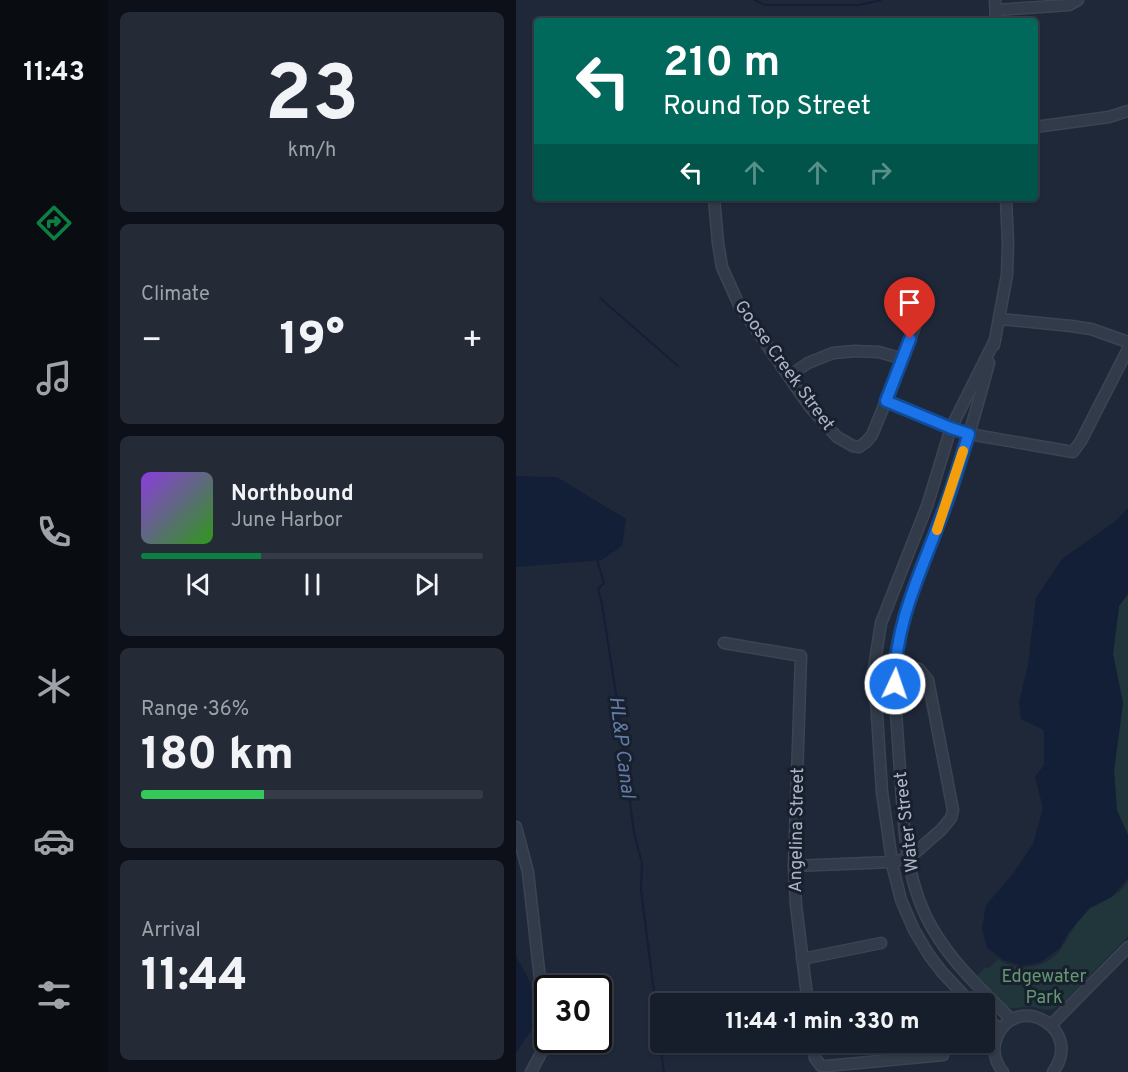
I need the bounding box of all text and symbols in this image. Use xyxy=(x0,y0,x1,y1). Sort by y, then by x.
text: 210 m xyxy=(663,38,780,91)
icon: left xyxy=(564,42,642,120)
text: 23 xyxy=(265,49,359,148)
text: 11:43 xyxy=(23,56,85,90)
text: Round Top Street xyxy=(663,90,871,124)
text: km/h xyxy=(288,138,336,164)
icon: left xyxy=(675,156,708,189)
icon: ahead xyxy=(738,156,771,189)
icon: ahead xyxy=(801,156,834,189)
icon: right xyxy=(864,156,897,189)
icon: directions xyxy=(33,202,75,244)
pin xyxy=(884,277,935,339)
text: Climate xyxy=(141,282,210,308)
icon: arrive xyxy=(893,286,926,319)
street label: Goose Creek Street xyxy=(729,296,839,436)
text: 19° xyxy=(279,313,345,370)
text: − xyxy=(141,321,162,363)
text: + xyxy=(462,321,483,363)
icon: music xyxy=(33,357,75,399)
text: Northbound xyxy=(231,481,354,508)
text: June Harbor xyxy=(231,508,343,534)
icon: phone xyxy=(33,511,75,553)
icon: previous xyxy=(182,568,215,601)
icon: pause xyxy=(296,568,329,601)
icon: next xyxy=(410,568,443,601)
position arrow xyxy=(863,652,927,716)
icon: climate xyxy=(33,665,75,707)
water label: HL&P Canal xyxy=(602,695,640,801)
text: Range · 36% xyxy=(141,697,249,723)
text: 180 km xyxy=(141,728,294,785)
street label: Angelina Street xyxy=(785,767,810,893)
street label: Water Street xyxy=(890,770,925,873)
icon: car xyxy=(33,820,75,862)
text: Arrival xyxy=(141,918,201,944)
text: 11:44 xyxy=(141,949,248,1006)
park label: Edgewater Park xyxy=(1001,966,1087,1010)
icon: filters xyxy=(33,974,75,1016)
speed limit sign: 30 xyxy=(534,975,612,1053)
text: 11:44 · 1 min · 330 m xyxy=(726,1009,919,1036)

